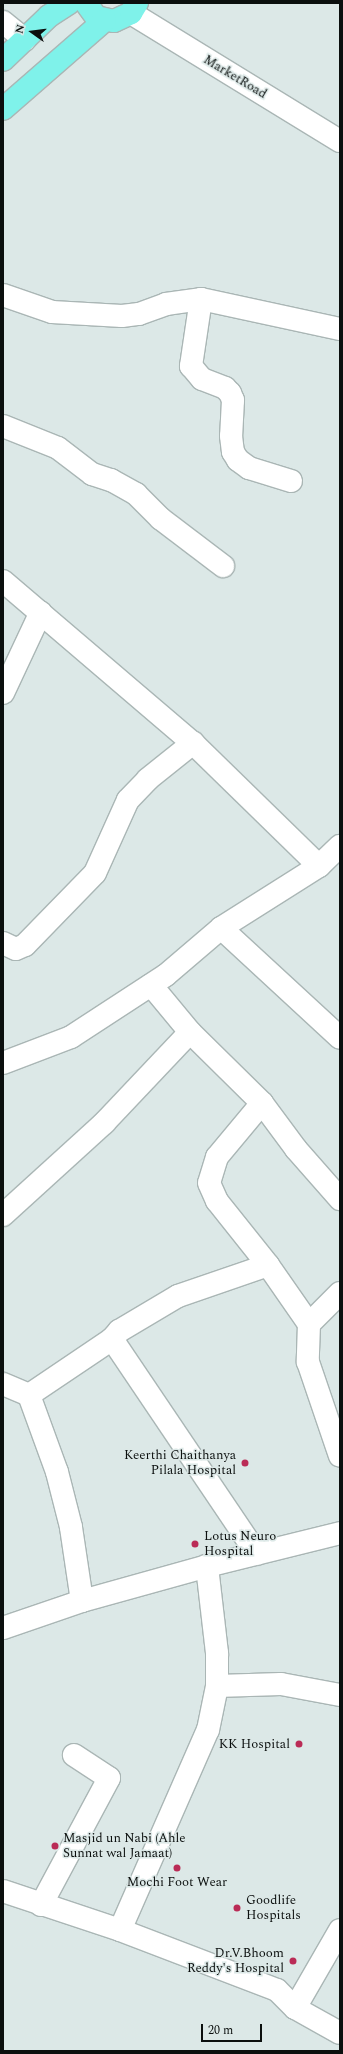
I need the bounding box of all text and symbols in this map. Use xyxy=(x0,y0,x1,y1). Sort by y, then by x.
north arrow xyxy=(12,12,52,52)
text: N xyxy=(11,23,29,35)
street label: MarketRoad xyxy=(200,52,270,102)
place label: Keerthi Chaithanya Pilala Hospital xyxy=(124,1448,236,1479)
marker: Keerthi Chaithanya Pilala Hospital xyxy=(239,1457,251,1469)
place label: Lotus Neuro Hospital xyxy=(204,1529,276,1560)
marker: Lotus Neuro Hospital xyxy=(189,1538,201,1550)
place label: KK Hospital xyxy=(219,1736,290,1752)
marker: KK Hospital xyxy=(293,1738,305,1750)
place label: Masjid un Nabi (Ahle Sunnat wal Jamaat) xyxy=(63,1831,186,1862)
marker: Masjid un Nabi (Ahle Sunnat wal Jamaat) xyxy=(50,1841,60,1851)
marker: Mochi Foot Wear xyxy=(172,1863,182,1873)
place label: Mochi Foot Wear xyxy=(127,1874,227,1890)
place label: Goodlife Hospitals xyxy=(246,1893,301,1924)
marker: Goodlife Hospitals xyxy=(231,1902,243,1914)
place label: Dr.V.Bhoom Reddy's Hospital xyxy=(187,1946,284,1977)
marker: Dr.V.Bhoom Reddy's Hospital xyxy=(287,1955,299,1967)
scale bar xyxy=(203,2016,264,2042)
text: 20 m xyxy=(208,2021,233,2040)

